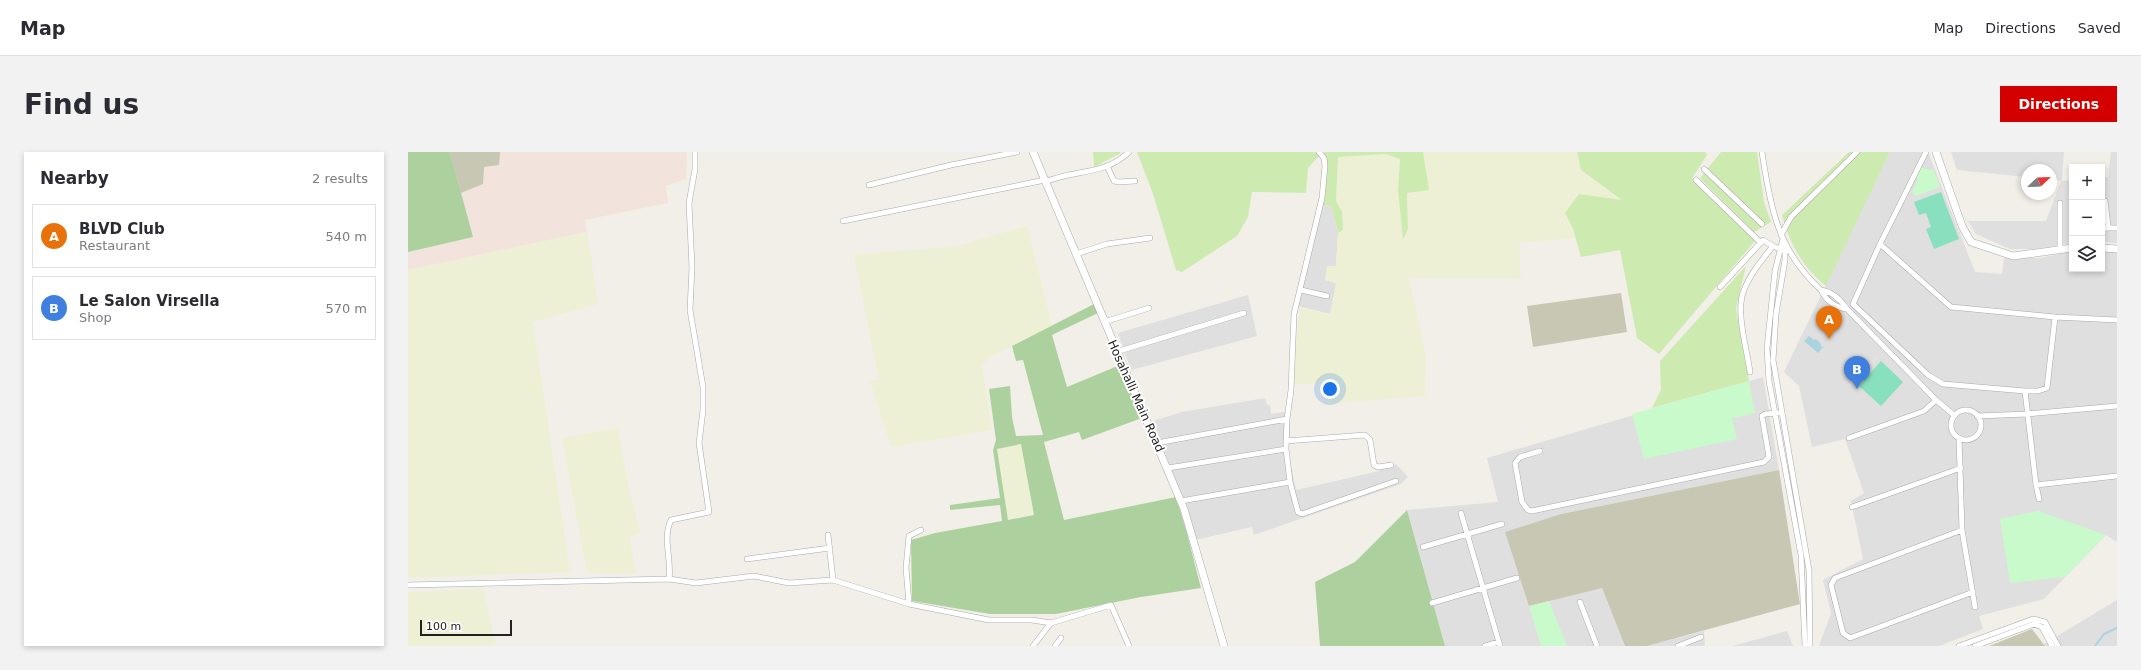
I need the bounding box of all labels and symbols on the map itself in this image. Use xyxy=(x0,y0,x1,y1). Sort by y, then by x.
north arrow xyxy=(2021,164,2057,200)
pin: A xyxy=(1816,306,1842,339)
street label: Hosahalli Main Road xyxy=(1105,338,1167,454)
pin: B xyxy=(1844,356,1870,389)
your location xyxy=(1320,379,1340,399)
scale bar xyxy=(420,618,512,637)

